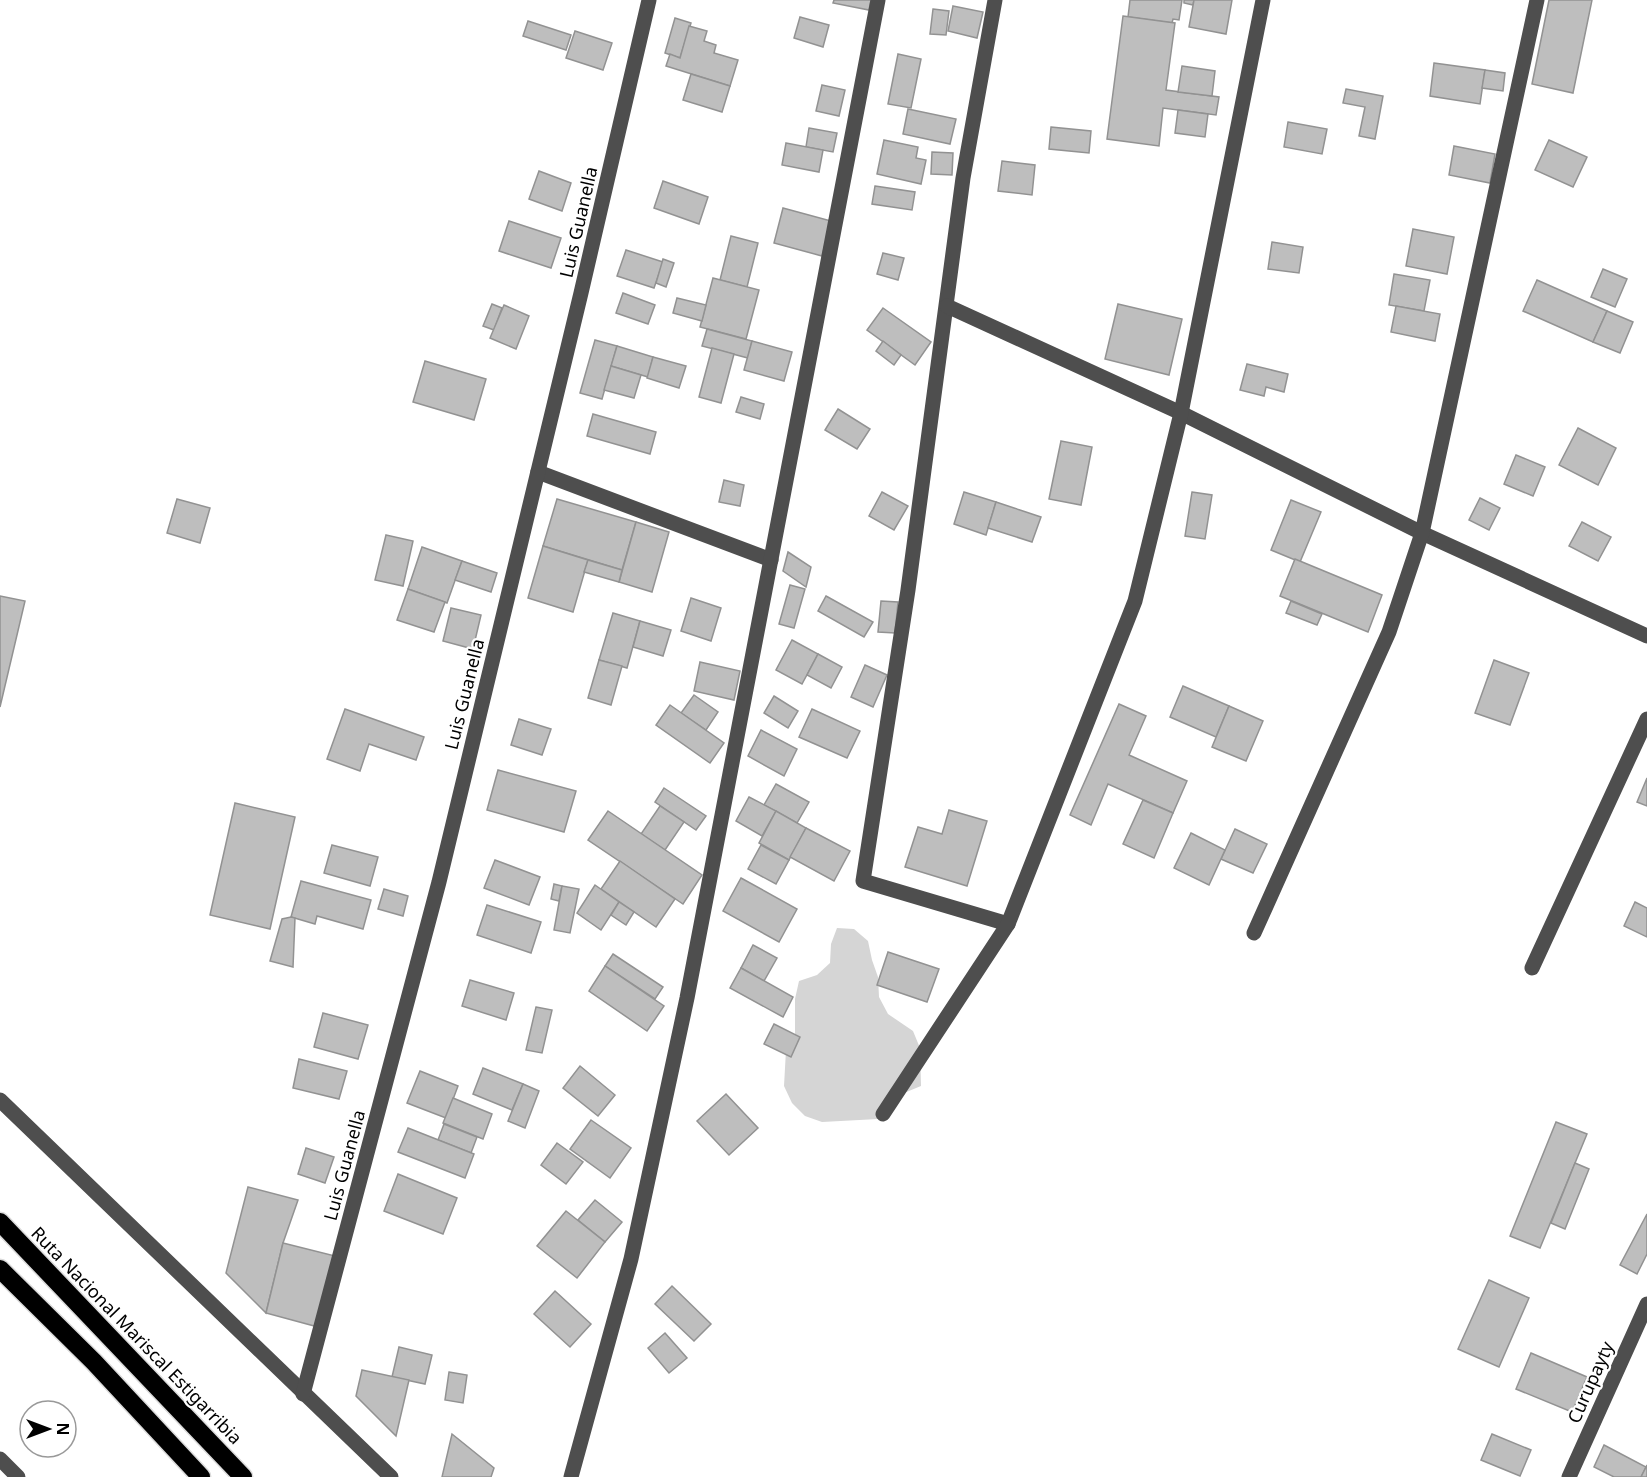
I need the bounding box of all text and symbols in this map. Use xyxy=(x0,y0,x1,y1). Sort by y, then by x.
street label: Luis Guanella xyxy=(554,164,602,280)
street label: Luis Guanella xyxy=(439,636,489,752)
street label: Luis Guanella xyxy=(318,1107,370,1223)
street label: Ruta Nacional Mariscal Estigarribia xyxy=(27,1222,247,1448)
street label: Curupayty xyxy=(1561,1337,1619,1427)
north arrow xyxy=(18,1399,78,1459)

